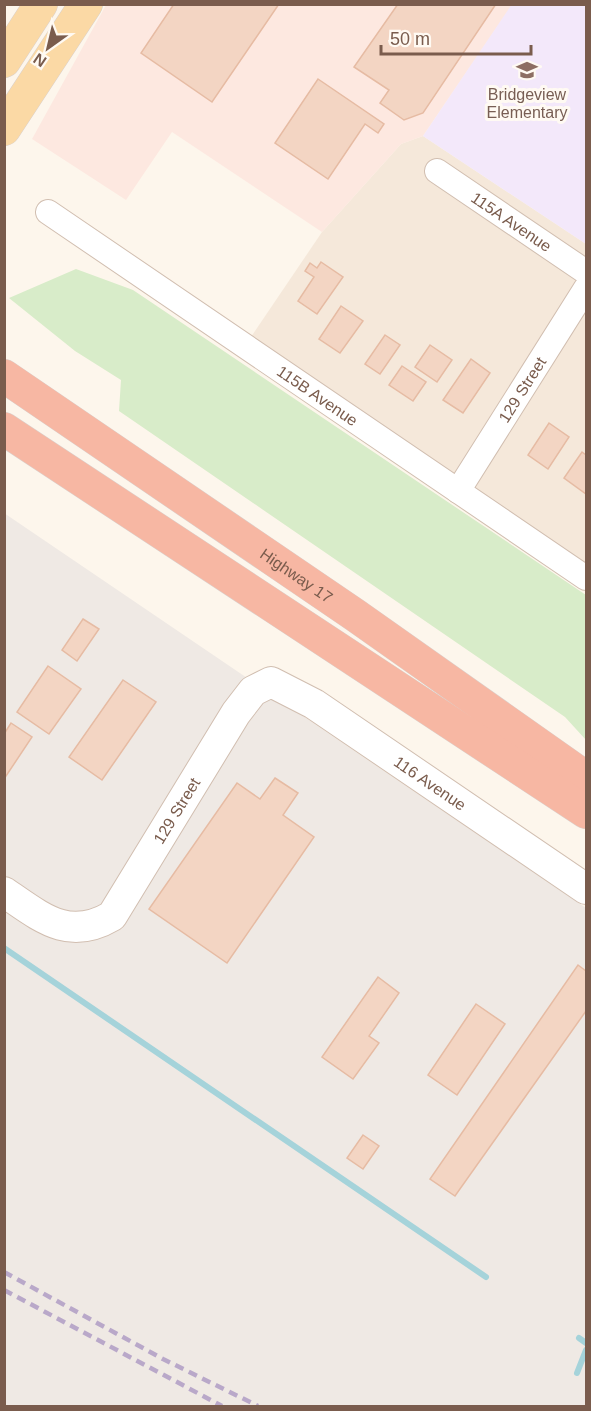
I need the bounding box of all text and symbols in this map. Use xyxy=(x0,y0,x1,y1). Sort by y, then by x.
north arrow xyxy=(18,18,78,78)
scale bar xyxy=(381,18,531,56)
text: 50 m xyxy=(390,29,430,49)
text: N xyxy=(30,50,49,70)
school or university icon: Bridgeview Elementary xyxy=(515,58,539,82)
place label: Bridgeview Elementary xyxy=(487,86,567,121)
street label: 115A Avenue xyxy=(468,188,555,255)
street label: 129 Street xyxy=(495,353,549,425)
street label: 115B Avenue xyxy=(274,362,361,429)
street label: Highway 17 xyxy=(257,545,336,606)
street label: 116 Avenue xyxy=(391,753,469,813)
street label: 129 Street xyxy=(150,774,203,846)

